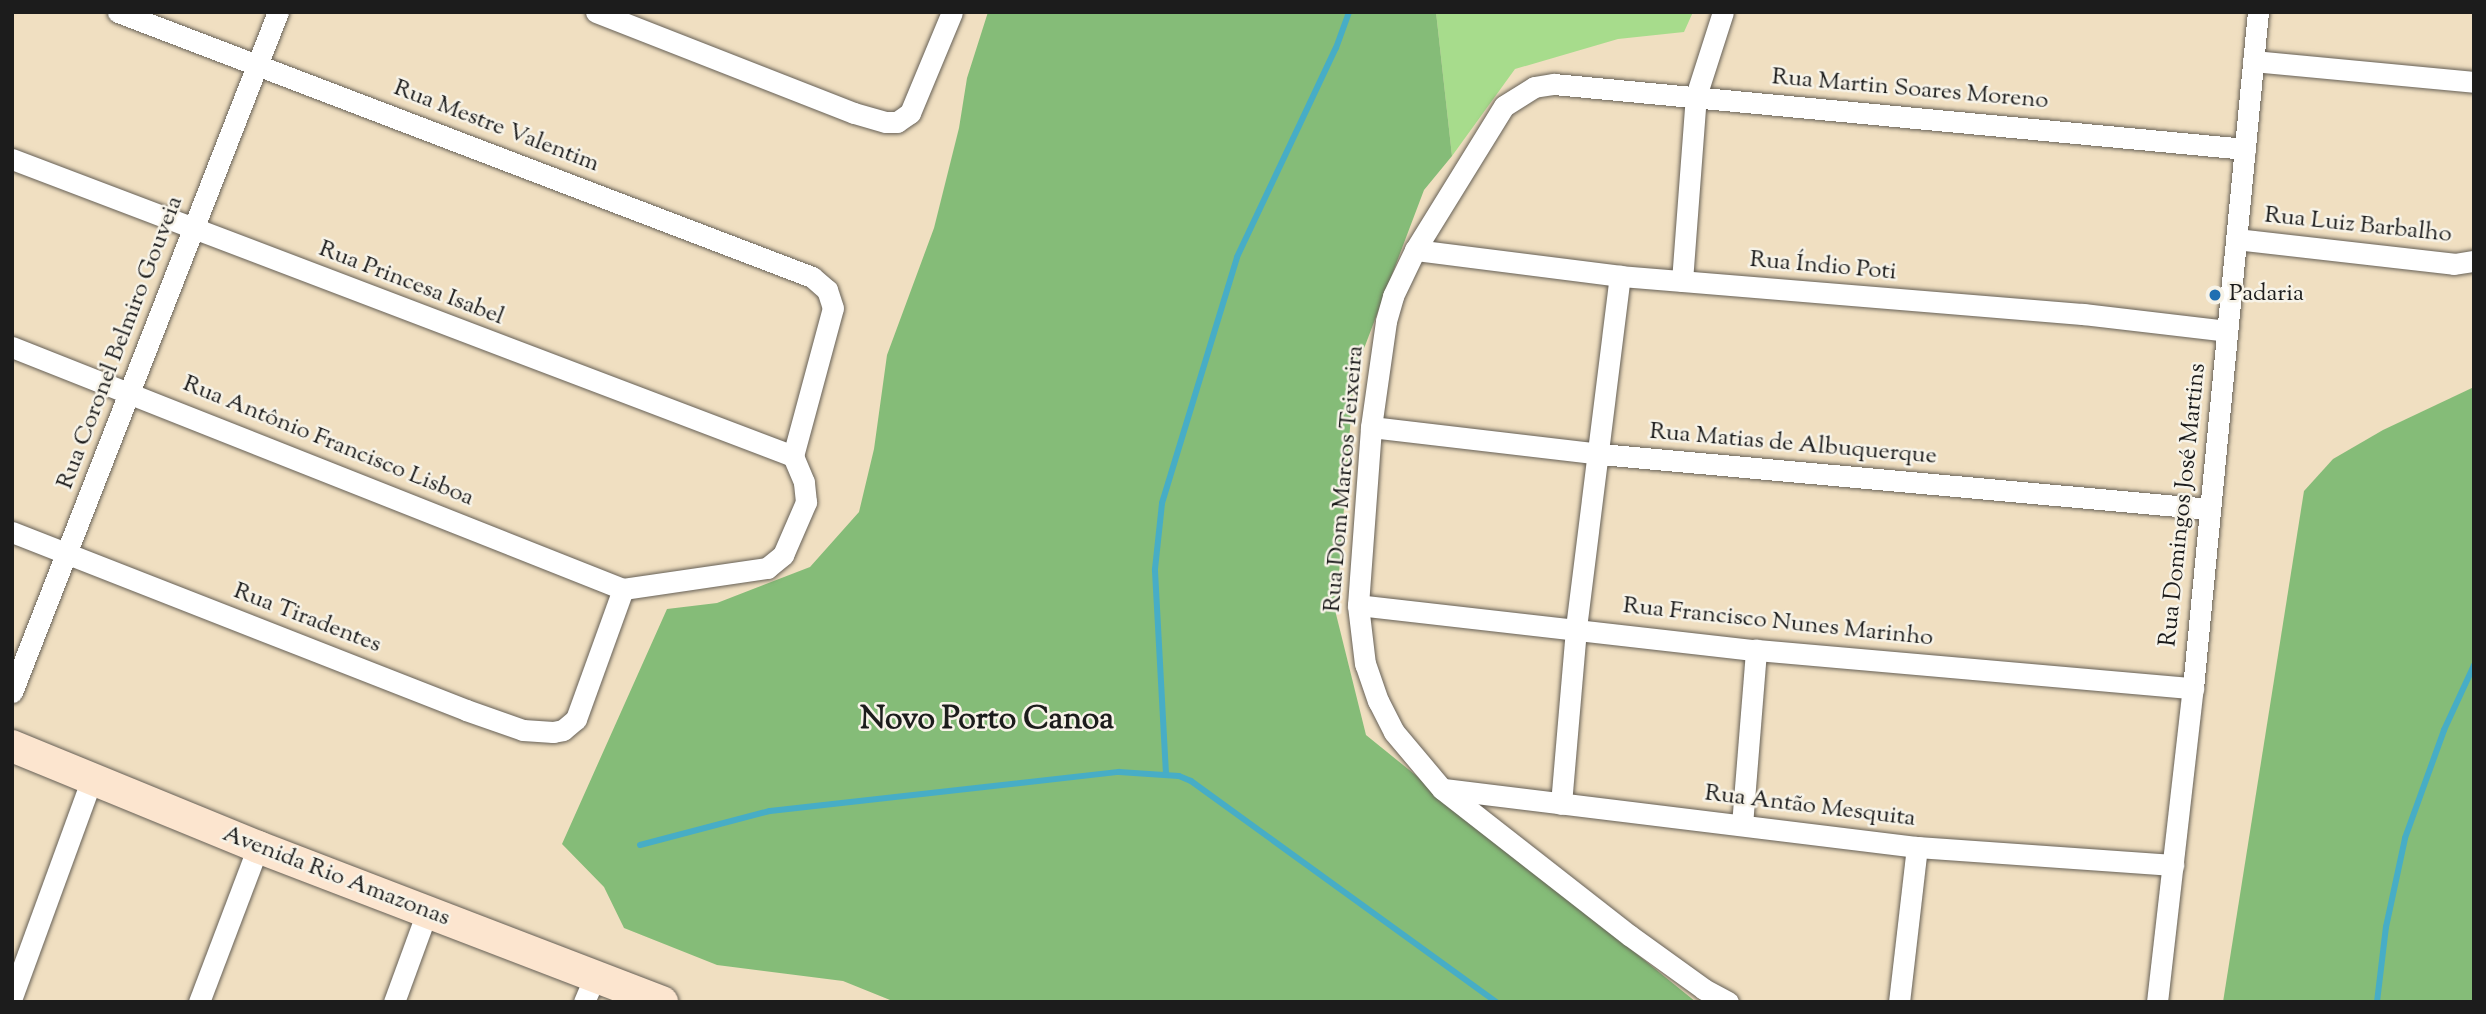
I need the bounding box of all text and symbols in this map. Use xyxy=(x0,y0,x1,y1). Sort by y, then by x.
street label: Rua Martin Soares Moreno xyxy=(1770,64,2050,116)
street label: Rua Mestre Valentim xyxy=(389,75,603,179)
street label: Rua Coronel Belmiro Gouveia xyxy=(52,192,190,494)
street label: Rua Luiz Barbalho xyxy=(2263,202,2453,250)
street label: Rua Princesa Isabel xyxy=(314,235,508,333)
street label: Rua Índio Poti xyxy=(1748,246,1898,288)
place label: Padaria xyxy=(2229,281,2304,309)
marker: Padaria xyxy=(2207,287,2223,303)
street label: Rua Dom Marcos Teixeira xyxy=(1319,344,1371,614)
street label: Rua Domingos José Martins xyxy=(2155,362,2213,648)
street label: Rua Antônio Francisco Lisboa xyxy=(178,370,478,514)
street label: Rua Matias de Albuquerque xyxy=(1648,418,1938,472)
street label: Rua Tiradentes xyxy=(229,578,385,660)
street label: Rua Francisco Nunes Marinho xyxy=(1621,592,1935,654)
district label: Novo Porto Canoa xyxy=(860,701,1114,739)
street label: Rua Antão Mesquita xyxy=(1703,780,1917,834)
street label: Avenida Rio Amazonas xyxy=(218,820,454,934)

